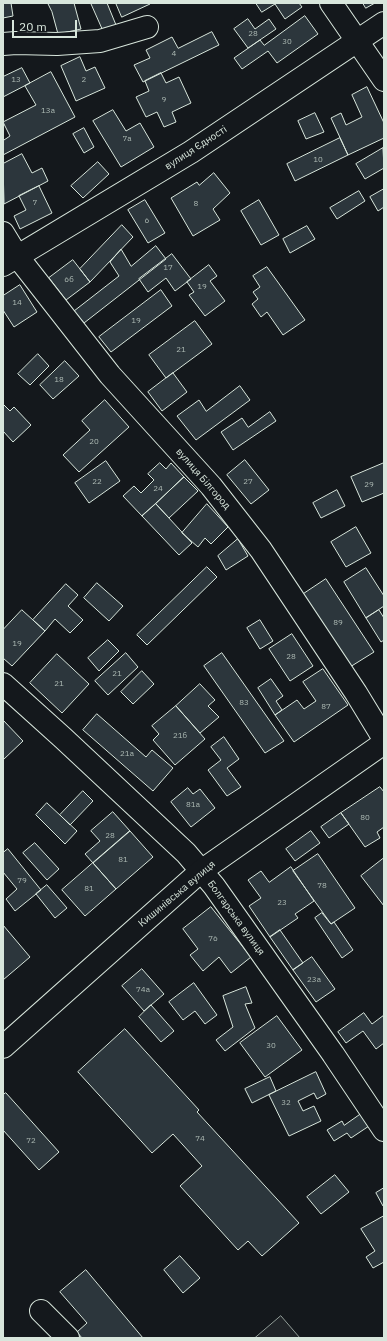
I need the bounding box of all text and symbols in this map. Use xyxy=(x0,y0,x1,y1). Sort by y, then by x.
scale bar xyxy=(14,12,79,38)
text: 20 m xyxy=(19,19,47,34)
house number: 28 xyxy=(248,29,258,39)
house number: 30 xyxy=(282,37,292,47)
house number: 4 xyxy=(172,49,176,59)
house number: 13 xyxy=(11,75,21,85)
house number: 2 xyxy=(82,75,86,85)
house number: 9 xyxy=(162,95,166,105)
house number: 13а xyxy=(41,106,55,116)
street label: вулиця Єдності xyxy=(163,123,229,173)
house number: 7а xyxy=(122,134,132,144)
house number: 10 xyxy=(313,155,323,165)
house number: 7 xyxy=(33,198,37,208)
house number: 8 xyxy=(194,199,198,209)
house number: 6 xyxy=(145,216,149,226)
house number: 17 xyxy=(163,263,173,273)
house number: 6б xyxy=(64,275,74,285)
house number: 19 xyxy=(197,282,207,292)
house number: 14 xyxy=(12,298,22,308)
house number: 19 xyxy=(131,316,141,326)
house number: 21 xyxy=(176,345,186,355)
house number: 18 xyxy=(54,375,64,385)
house number: 20 xyxy=(89,437,99,447)
street label: вулиця Білгород xyxy=(173,446,233,512)
house number: 22 xyxy=(92,477,102,487)
house number: 27 xyxy=(243,477,253,487)
house number: 29 xyxy=(364,480,374,490)
house number: 24 xyxy=(153,484,163,494)
house number: 89 xyxy=(333,618,343,628)
house number: 19 xyxy=(12,639,22,649)
house number: 28 xyxy=(286,652,296,662)
house number: 21 xyxy=(112,669,122,679)
house number: 21 xyxy=(54,679,64,689)
house number: 83 xyxy=(239,698,249,708)
house number: 87 xyxy=(321,702,331,712)
house number: 21б xyxy=(173,731,187,741)
house number: 21а xyxy=(120,749,134,759)
house number: 81а xyxy=(186,800,200,810)
house number: 80 xyxy=(360,813,370,823)
house number: 28 xyxy=(105,831,115,841)
house number: 81 xyxy=(118,855,128,865)
street label: Кишинівська вулиця xyxy=(136,858,218,930)
house number: 79 xyxy=(17,876,27,886)
street label: Болгарська вулиця xyxy=(205,878,267,958)
house number: 78 xyxy=(317,881,327,891)
house number: 81 xyxy=(84,884,94,894)
house number: 23 xyxy=(277,898,287,908)
house number: 76 xyxy=(208,934,218,944)
house number: 23а xyxy=(307,975,321,985)
house number: 74а xyxy=(136,985,150,995)
house number: 30 xyxy=(266,1041,276,1051)
house number: 32 xyxy=(281,1098,291,1108)
house number: 74 xyxy=(195,1134,205,1144)
house number: 72 xyxy=(26,1136,36,1146)

